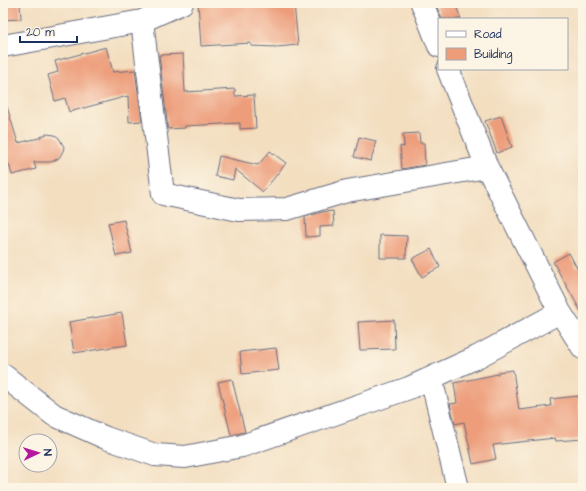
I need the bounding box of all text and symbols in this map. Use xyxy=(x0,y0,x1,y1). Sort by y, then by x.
scale bar xyxy=(20,18,77,44)
legend xyxy=(438,18,568,70)
text: 20 m xyxy=(26,24,55,41)
text: Road xyxy=(474,26,502,43)
text: Building xyxy=(474,46,512,64)
north arrow xyxy=(18,433,58,473)
text: N xyxy=(40,448,55,456)

